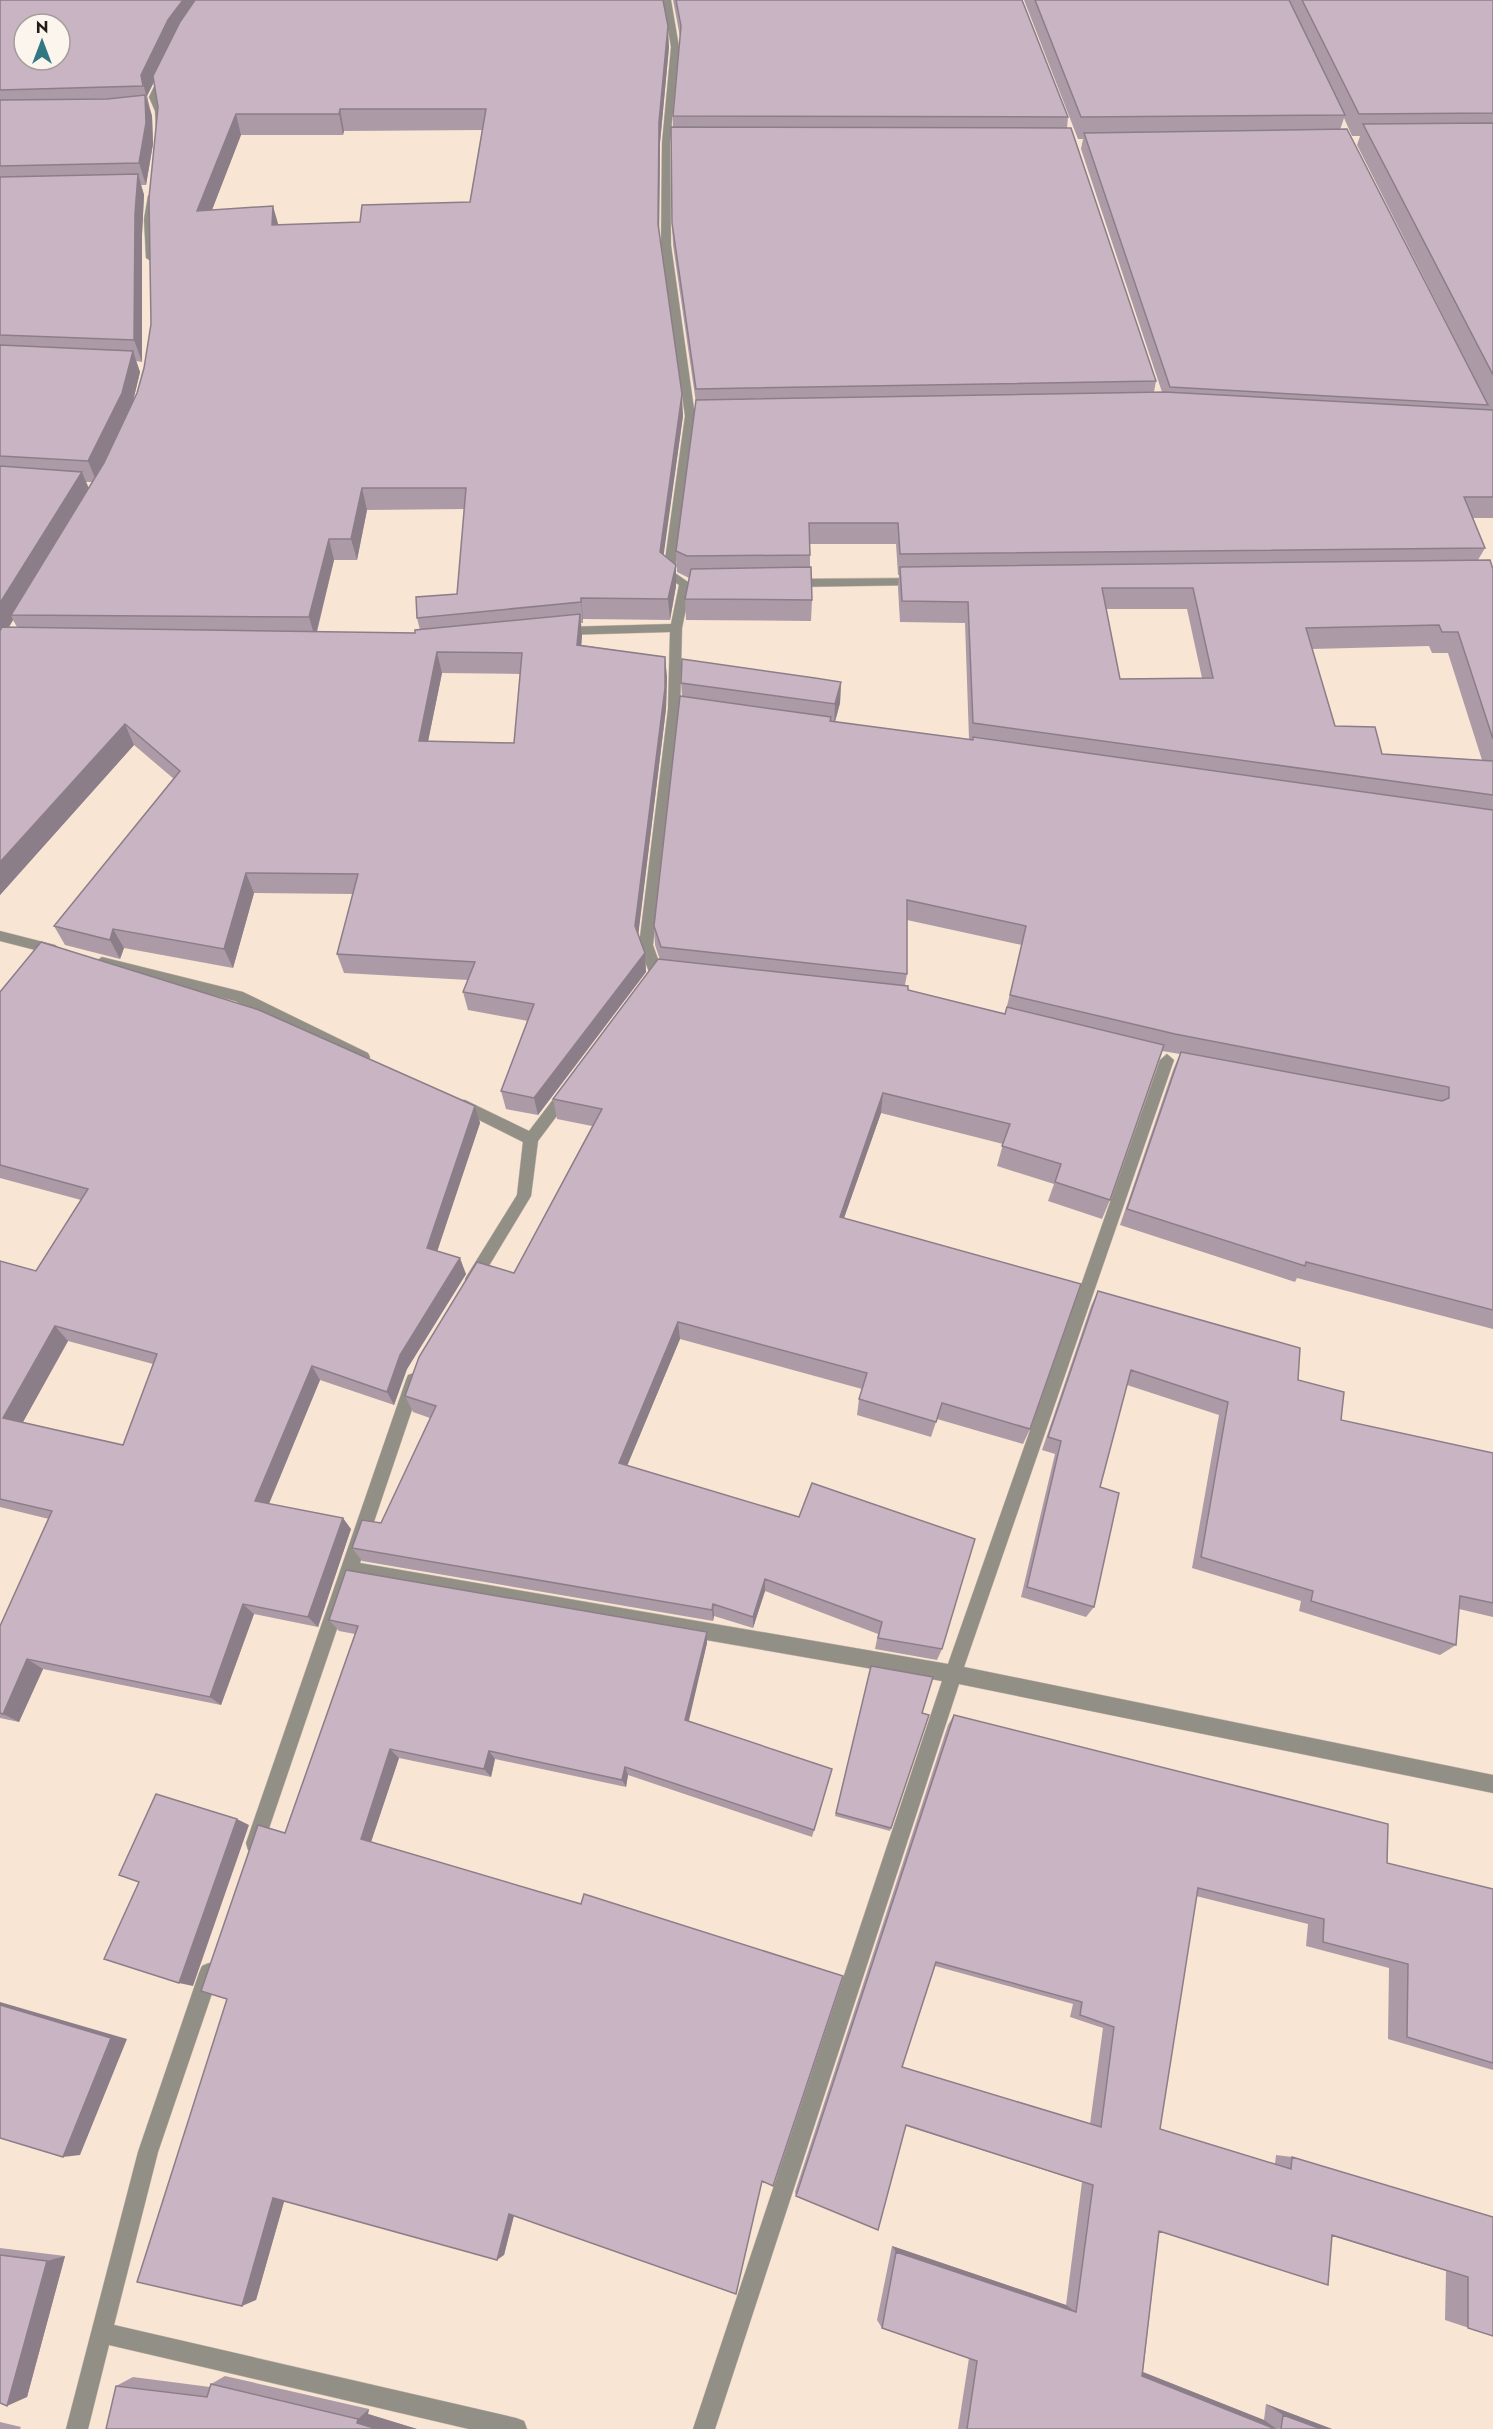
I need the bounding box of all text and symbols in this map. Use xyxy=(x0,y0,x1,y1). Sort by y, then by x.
north arrow xyxy=(12,12,72,72)
text: N xyxy=(36,16,48,39)

